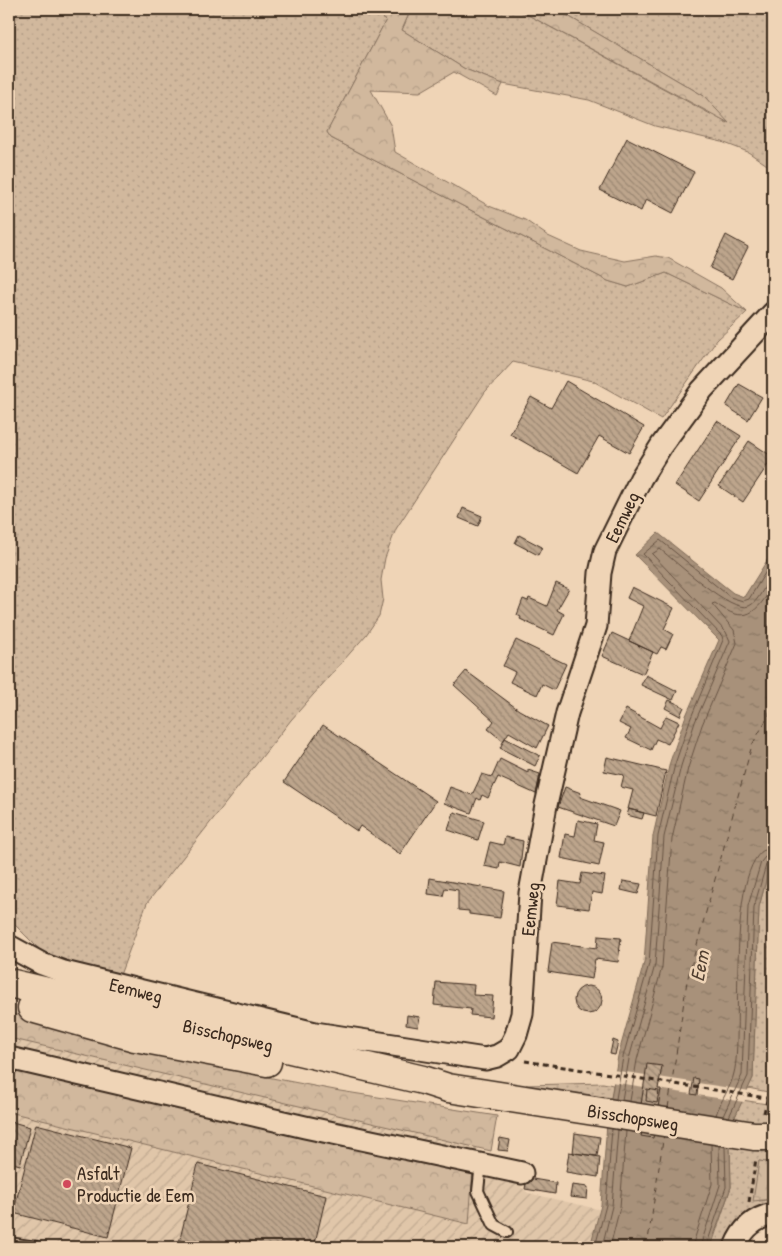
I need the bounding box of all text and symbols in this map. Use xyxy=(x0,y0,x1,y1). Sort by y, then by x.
street label: Eemweg xyxy=(599,487,645,547)
street label: Eemweg xyxy=(514,881,546,937)
water label: Eem xyxy=(683,947,715,983)
street label: Eemweg xyxy=(107,971,165,1009)
street label: Bisschopsweg xyxy=(180,1012,276,1058)
street label: Bisschopsweg xyxy=(586,1097,680,1137)
place label: Asfalt Productie de Eem xyxy=(77,1160,195,1208)
marker: Asfalt Productie de Eem xyxy=(61,1178,73,1190)

